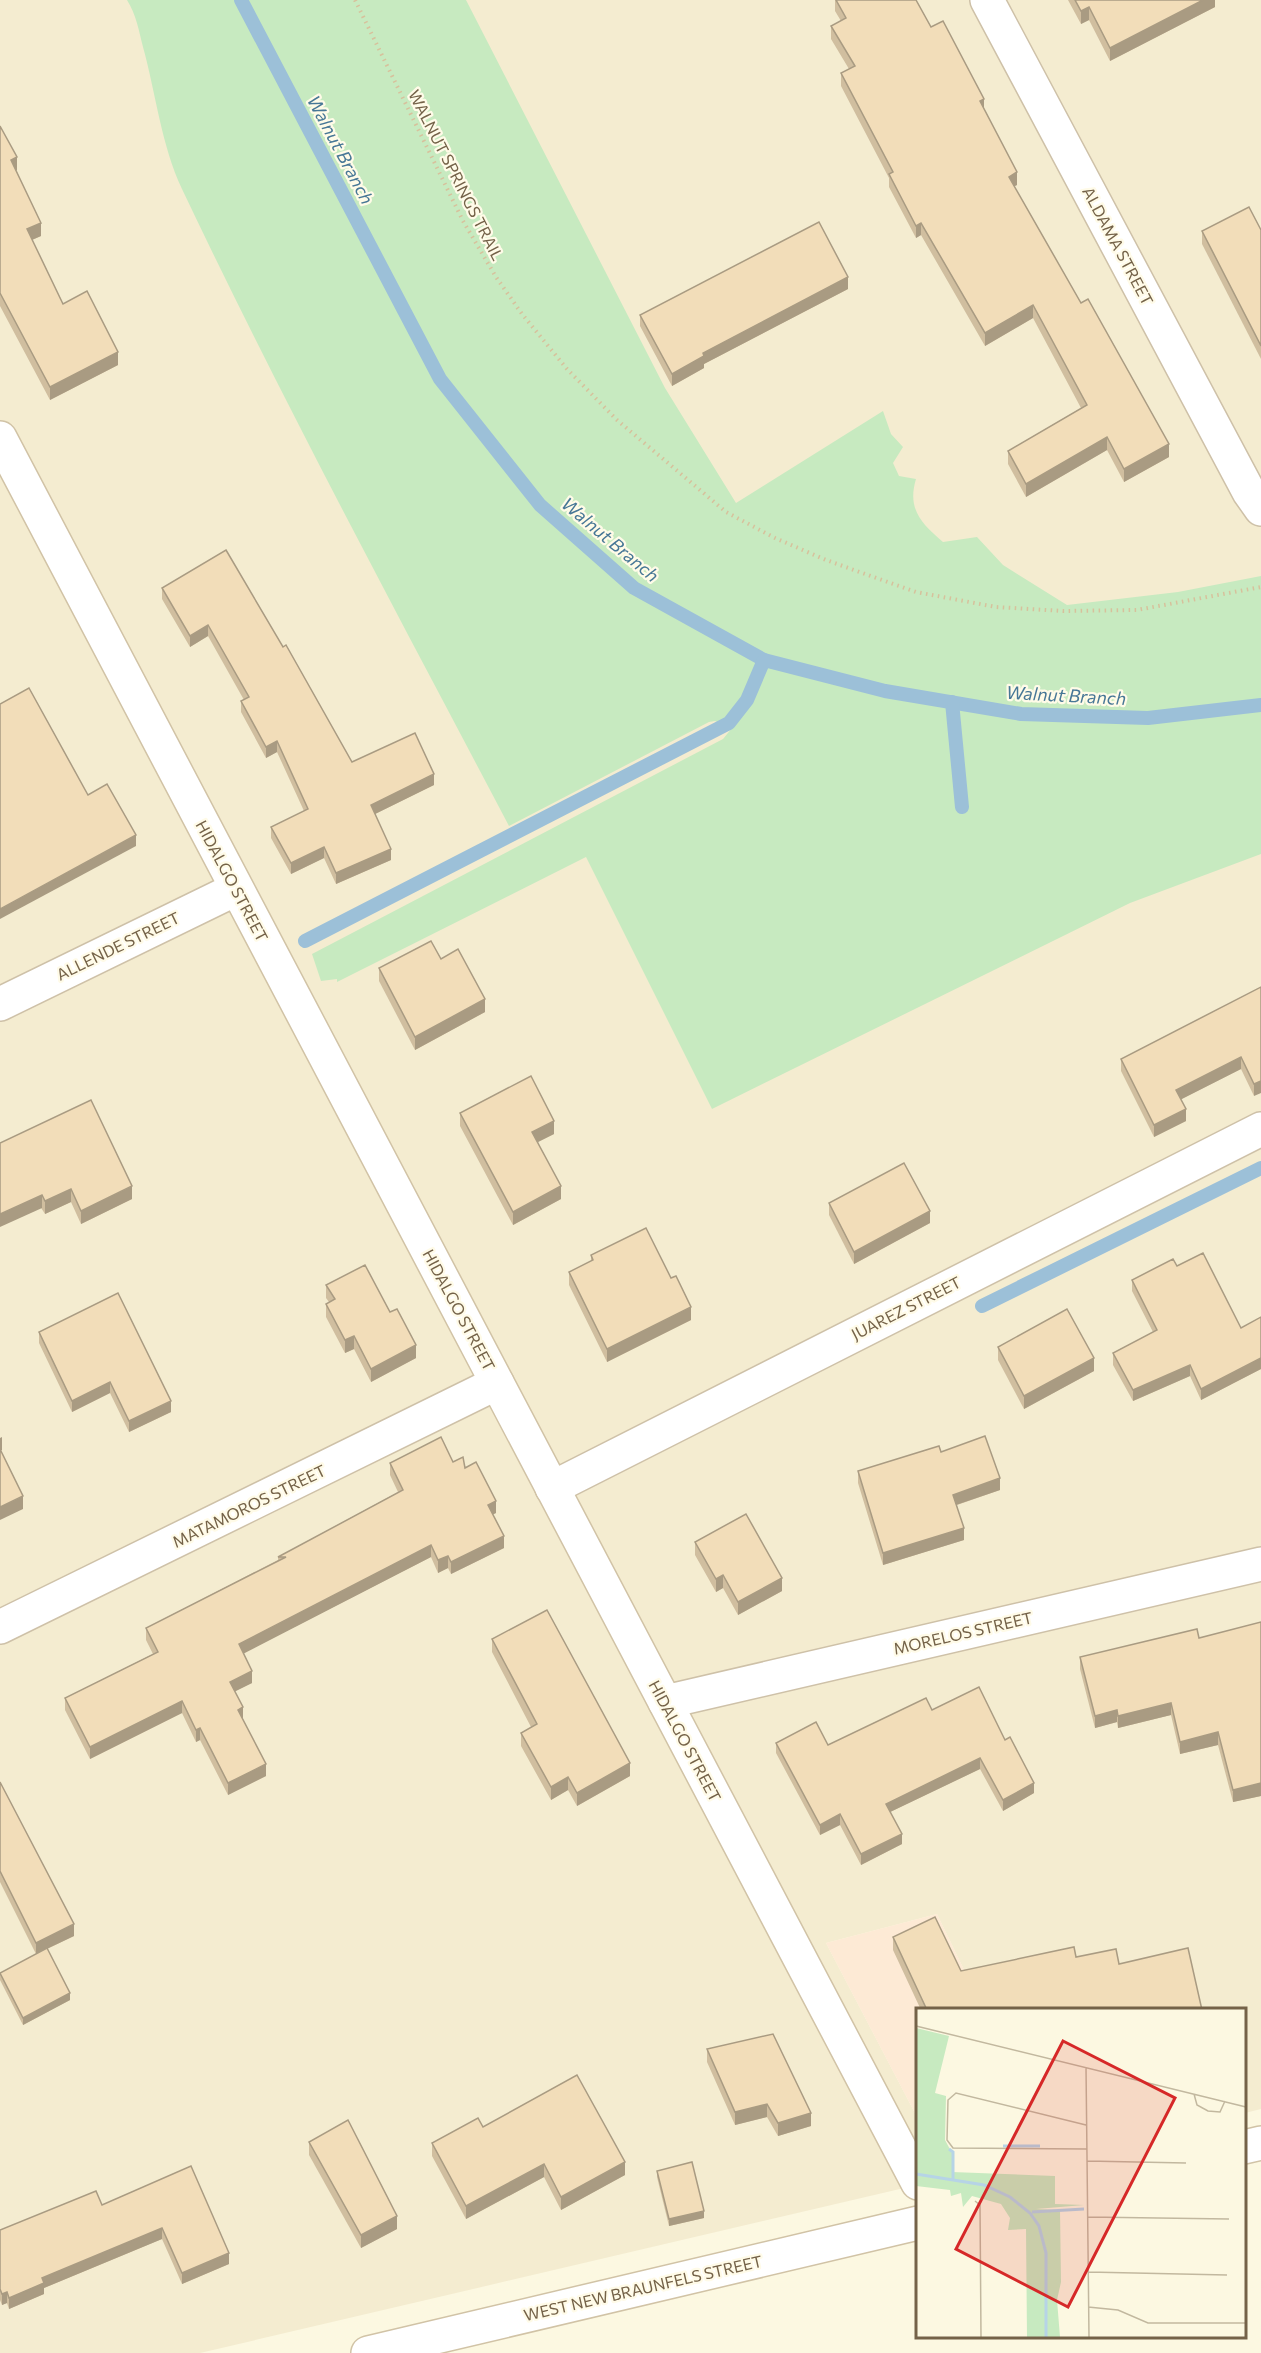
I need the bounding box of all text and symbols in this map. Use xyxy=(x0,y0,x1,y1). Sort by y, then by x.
street label: WALNUT SPRINGS TRAIL xyxy=(405,86,508,263)
water label: Walnut Branch xyxy=(303,91,379,208)
street label: ALDAMA STREET xyxy=(1079,183,1158,308)
water label: Walnut Branch xyxy=(558,492,664,586)
water label: Walnut Branch xyxy=(1005,681,1127,709)
street label: HIDALGO STREET xyxy=(192,817,273,945)
street label: ALLENDE STREET xyxy=(53,907,182,984)
street label: HIDALGO STREET xyxy=(419,1246,500,1374)
street label: JUAREZ STREET xyxy=(848,1272,964,1343)
street label: MATAMOROS STREET xyxy=(169,1460,329,1551)
street label: MORELOS STREET xyxy=(892,1607,1034,1658)
street label: HIDALGO STREET xyxy=(645,1677,726,1805)
inset map xyxy=(916,2008,1246,2338)
street label: WEST NEW BRAUNFELS STREET xyxy=(522,2251,764,2324)

